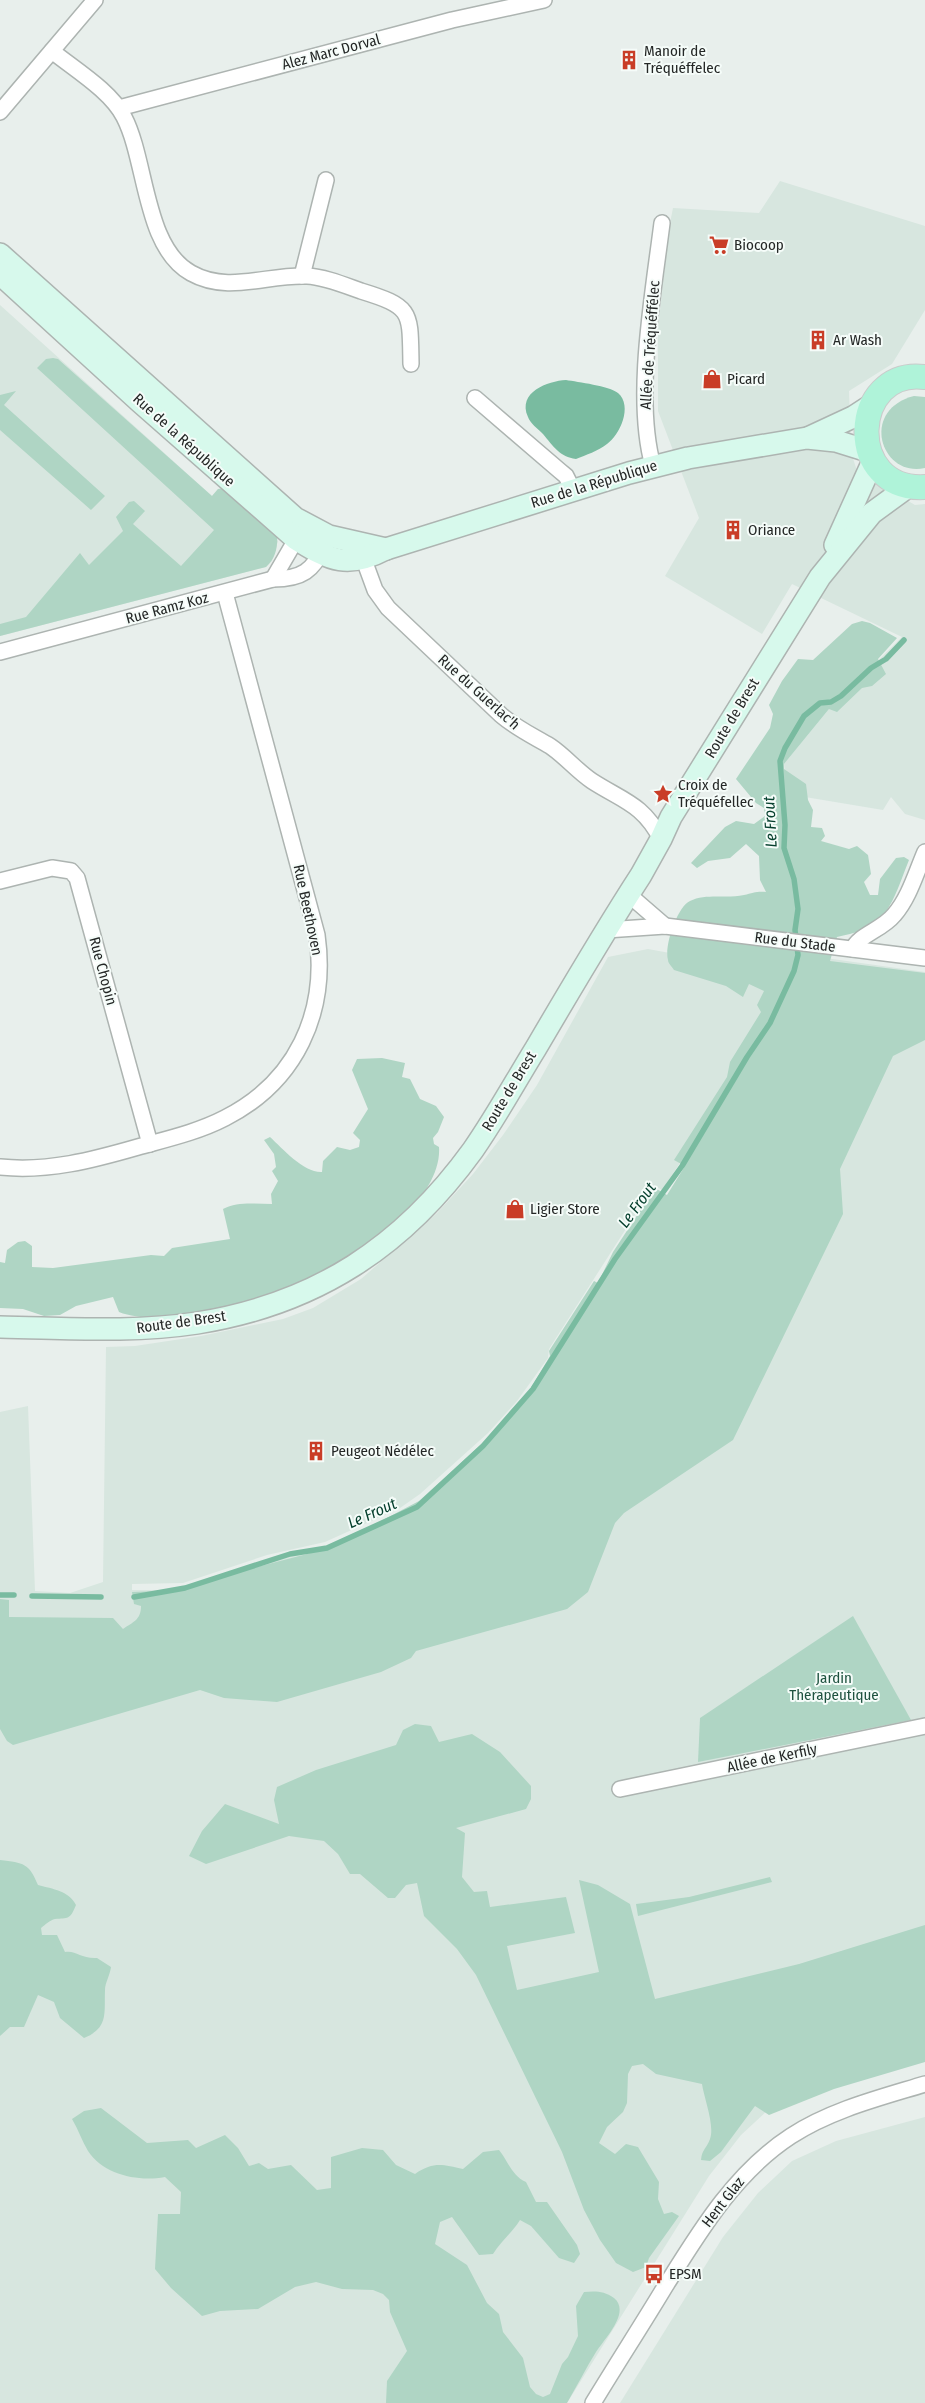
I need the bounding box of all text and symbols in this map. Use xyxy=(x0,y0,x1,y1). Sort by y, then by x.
street label: Alez Marc Dorval xyxy=(280,30,382,74)
place label: Manoir de Tréquéffelec xyxy=(644,42,721,77)
building icon: Manoir de Tréquéffelec xyxy=(618,49,640,71)
supermarket icon: Biocoop xyxy=(708,234,730,256)
place label: Biocoop xyxy=(734,236,784,254)
street label: Allée de Tréquéffélec xyxy=(637,279,664,410)
building icon: Ar Wash xyxy=(807,329,829,351)
place label: Ar Wash xyxy=(833,331,882,349)
shop icon: Picard xyxy=(701,368,723,390)
place label: Picard xyxy=(727,370,765,388)
street label: Rue de la République xyxy=(129,390,239,490)
street label: Rue de la République xyxy=(529,456,659,512)
building icon: Oriance xyxy=(722,519,744,541)
place label: Oriance xyxy=(748,521,795,539)
street label: Rue Ramz Koz xyxy=(124,588,210,628)
street label: Rue du Guerlac'h xyxy=(434,651,524,733)
street label: Route de Brest xyxy=(701,675,763,761)
place label: Croix de Tréquéfellec xyxy=(678,776,754,811)
place icon: Croix de Tréquéfellec xyxy=(652,783,674,805)
water label: Le Frout xyxy=(759,795,781,848)
street label: Rue Beethoven xyxy=(290,863,326,957)
street label: Rue du Stade xyxy=(754,928,836,956)
street label: Rue Chopin xyxy=(85,935,121,1007)
street label: Route de Brest xyxy=(478,1048,540,1134)
water label: Le Frout xyxy=(614,1178,660,1231)
shop icon: Ligier Store xyxy=(504,1198,526,1220)
place label: Ligier Store xyxy=(530,1200,600,1218)
street label: Route de Brest xyxy=(135,1307,227,1337)
building icon: Peugeot Nédélec xyxy=(305,1440,327,1462)
place label: Peugeot Nédélec xyxy=(331,1442,434,1460)
water label: Le Frout xyxy=(345,1494,400,1532)
park label: Jardin Thérapeutique xyxy=(789,1669,879,1704)
street label: Allée de Kerfily xyxy=(725,1740,819,1776)
street label: Hent Glaz xyxy=(698,2173,748,2231)
bus stop icon: EPSM xyxy=(643,2263,665,2285)
place label: EPSM xyxy=(669,2265,702,2283)

